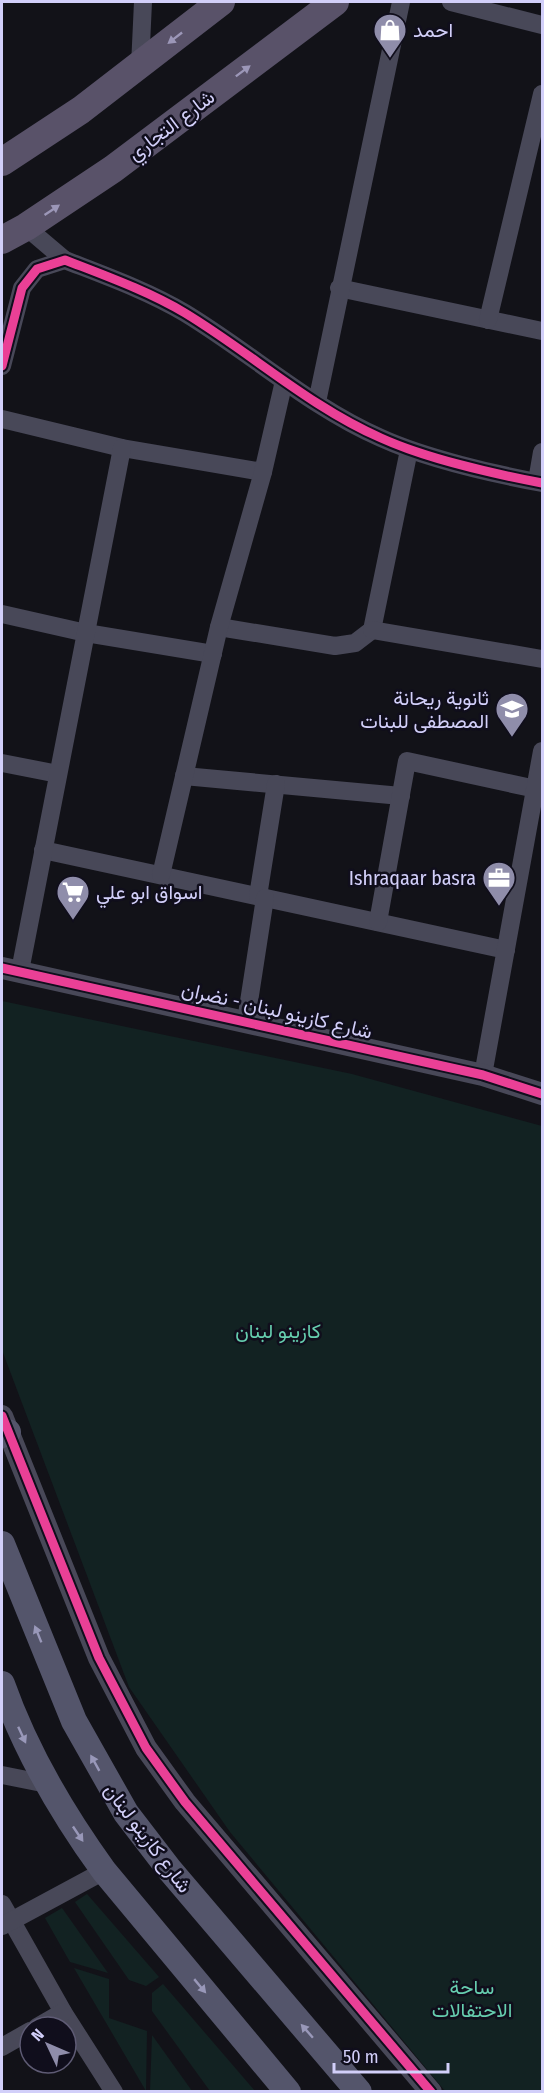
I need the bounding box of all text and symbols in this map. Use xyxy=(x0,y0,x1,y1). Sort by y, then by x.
shop icon: احمد xyxy=(372,12,408,59)
place label: احمد xyxy=(413,18,453,42)
one-way arrow xyxy=(167,31,183,44)
one-way arrow xyxy=(235,65,251,77)
street label: شارع التجاري xyxy=(123,85,222,169)
one-way arrow xyxy=(43,204,59,216)
place label: ثانوية ريحانة المصطفى للبنات xyxy=(360,686,489,733)
school or university icon: ثانوية ريحانة المصطفى للبنات xyxy=(494,691,530,738)
office icon: Ishraqaar basra xyxy=(481,860,517,907)
place label: Ishraqaar basra xyxy=(349,866,476,890)
supermarket icon: اسواق ابو علي xyxy=(55,874,91,921)
place label: اسواق ابو علي xyxy=(96,880,202,909)
street label: شارع كازينو لبنان - نضران xyxy=(179,976,375,1046)
park label: كازينو لبنان xyxy=(235,1319,321,1344)
one-way arrow xyxy=(33,1625,42,1643)
one-way arrow xyxy=(18,1726,27,1743)
one-way arrow xyxy=(90,1754,100,1771)
street label: شارع كازينو لبنان xyxy=(98,1779,197,1899)
one-way arrow xyxy=(72,1825,84,1841)
park label: ساحة الاحتفالات xyxy=(432,1975,512,2022)
one-way arrow xyxy=(193,1978,206,1993)
north arrow xyxy=(18,2015,78,2075)
one-way arrow xyxy=(301,2024,314,2039)
text: N xyxy=(27,2025,48,2045)
scale bar xyxy=(334,2036,448,2074)
text: 50 m xyxy=(343,2046,379,2068)

